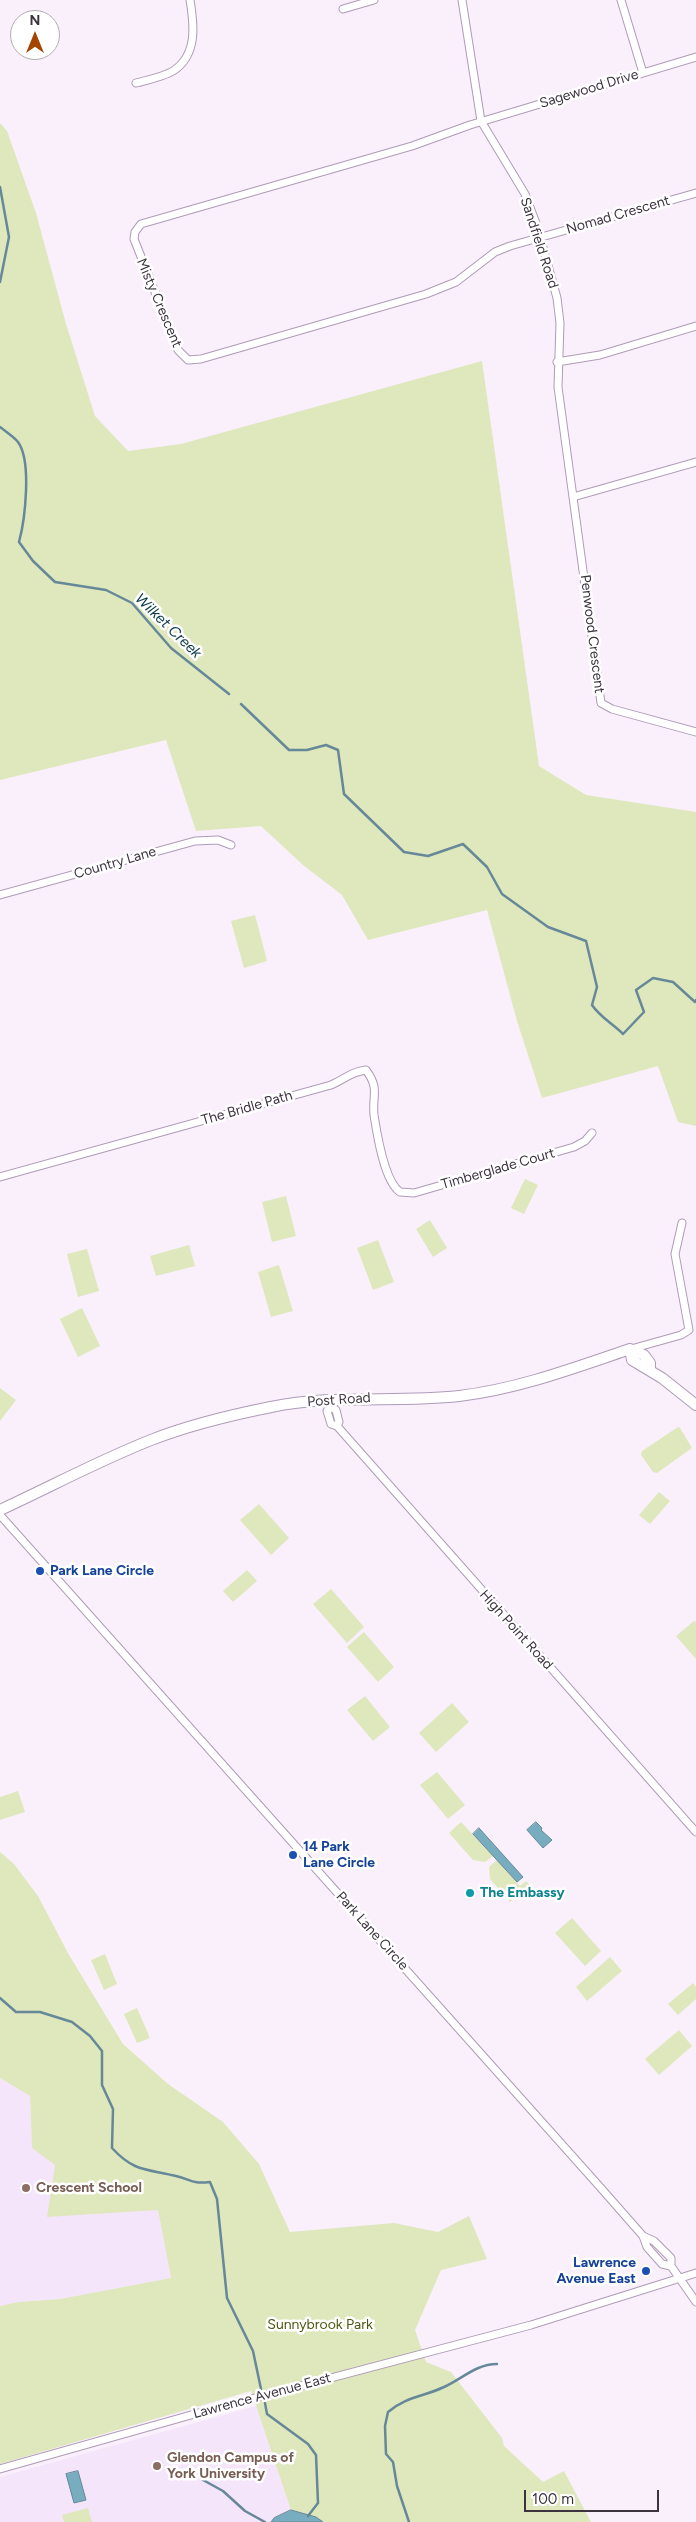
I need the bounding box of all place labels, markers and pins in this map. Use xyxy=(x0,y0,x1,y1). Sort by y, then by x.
place label: Park Lane Circle xyxy=(50,1563,154,1579)
marker: Park Lane Circle xyxy=(34,1565,46,1577)
place label: 14 Park Lane Circle xyxy=(303,1839,375,1871)
marker: 14 Park Lane Circle xyxy=(287,1849,299,1861)
place label: The Embassy xyxy=(480,1885,565,1901)
marker: The Embassy xyxy=(464,1887,476,1899)
place label: Crescent School xyxy=(36,2180,142,2196)
marker: Crescent School xyxy=(20,2182,32,2194)
place label: Lawrence Avenue East xyxy=(556,2255,636,2288)
marker: Lawrence Avenue East xyxy=(640,2265,652,2277)
place label: Glendon Campus of York University xyxy=(167,2450,294,2482)
marker: Glendon Campus of York University xyxy=(151,2460,163,2472)

